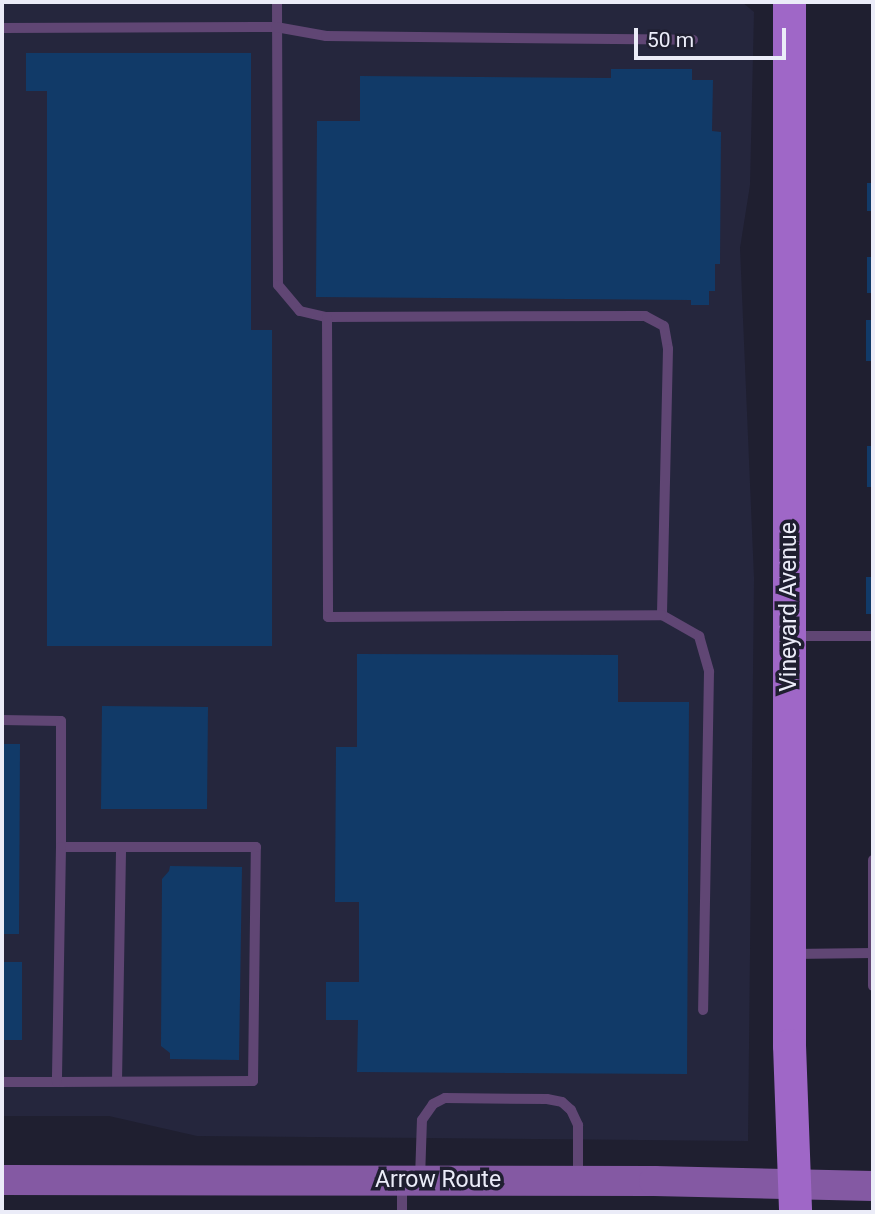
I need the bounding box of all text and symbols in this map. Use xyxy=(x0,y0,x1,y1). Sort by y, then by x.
scale bar xyxy=(637,14,789,58)
text: 50 m xyxy=(647,28,694,52)
street label: Vineyard Avenue xyxy=(775,522,803,692)
street label: Arrow Route xyxy=(375,1166,501,1194)

